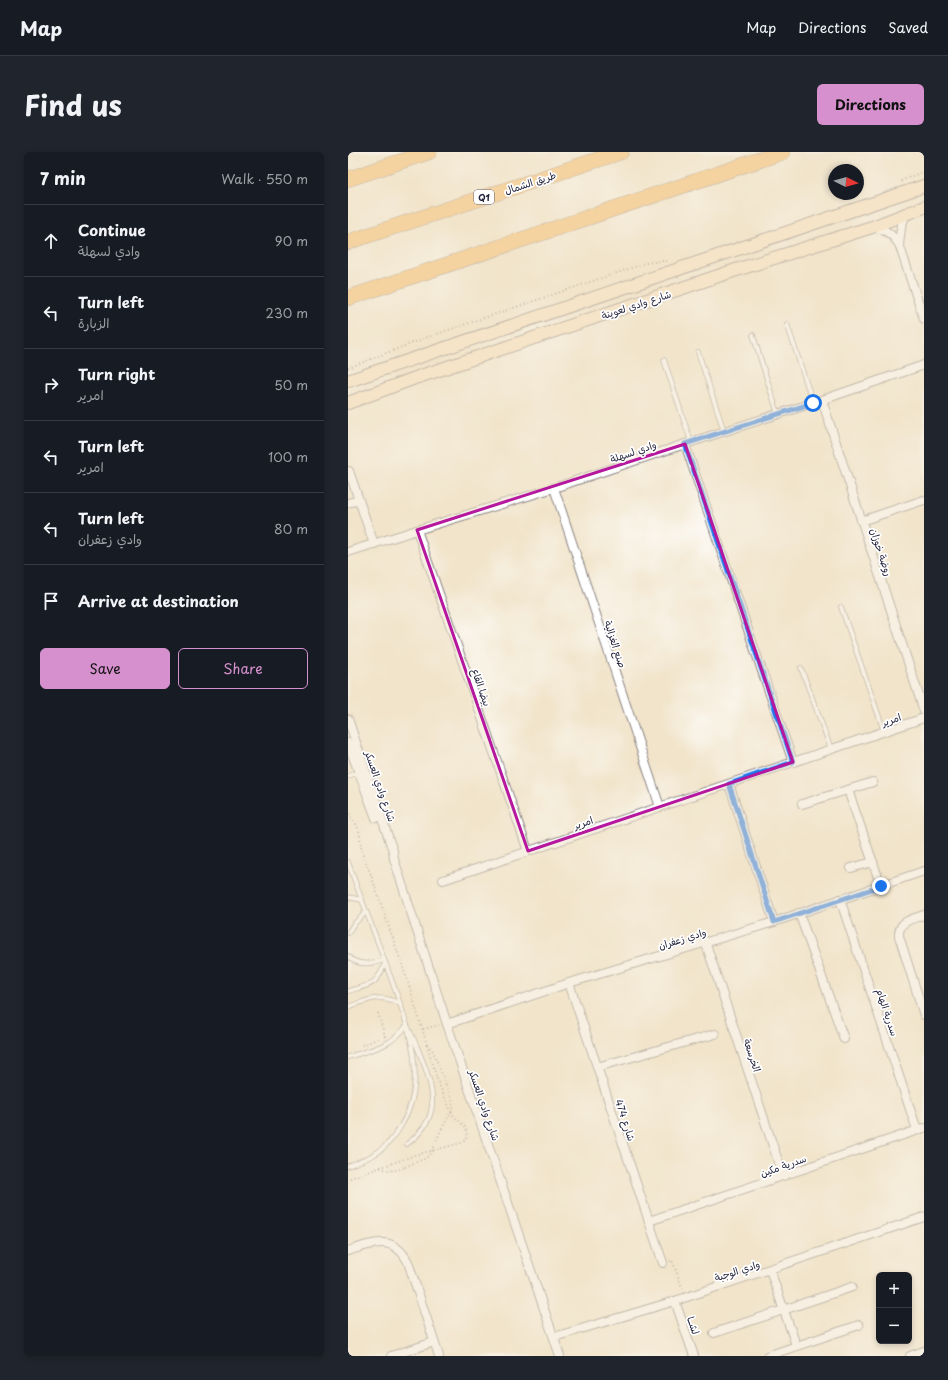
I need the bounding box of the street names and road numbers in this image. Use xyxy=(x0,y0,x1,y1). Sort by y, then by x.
street label: طريق الشمال xyxy=(502,167,558,197)
road number: Q1 xyxy=(474,190,494,204)
street label: شارع وادي لعوينة xyxy=(599,286,674,324)
street label: وادي لسهلة xyxy=(608,436,659,468)
street label: روضة خوزان xyxy=(867,526,897,578)
street label: صنع الغزالية xyxy=(600,618,631,670)
street label: بيضا القاع xyxy=(468,666,495,708)
street label: امرير xyxy=(878,709,903,730)
street label: شارع وادي العسكر xyxy=(360,748,400,824)
street label: امرير xyxy=(570,812,595,833)
street label: وادي زعفران xyxy=(656,924,708,954)
street label: سدرية الهام xyxy=(871,986,903,1039)
street label: الخرسعة xyxy=(741,1037,765,1073)
street label: شارع وادي العسكر xyxy=(464,1067,504,1143)
street label: شارع 474 xyxy=(611,1097,640,1143)
street label: سدرية مكين xyxy=(758,1150,808,1180)
street label: وادي الوجبة xyxy=(712,1256,762,1286)
street label: لشــا xyxy=(684,1314,704,1336)

